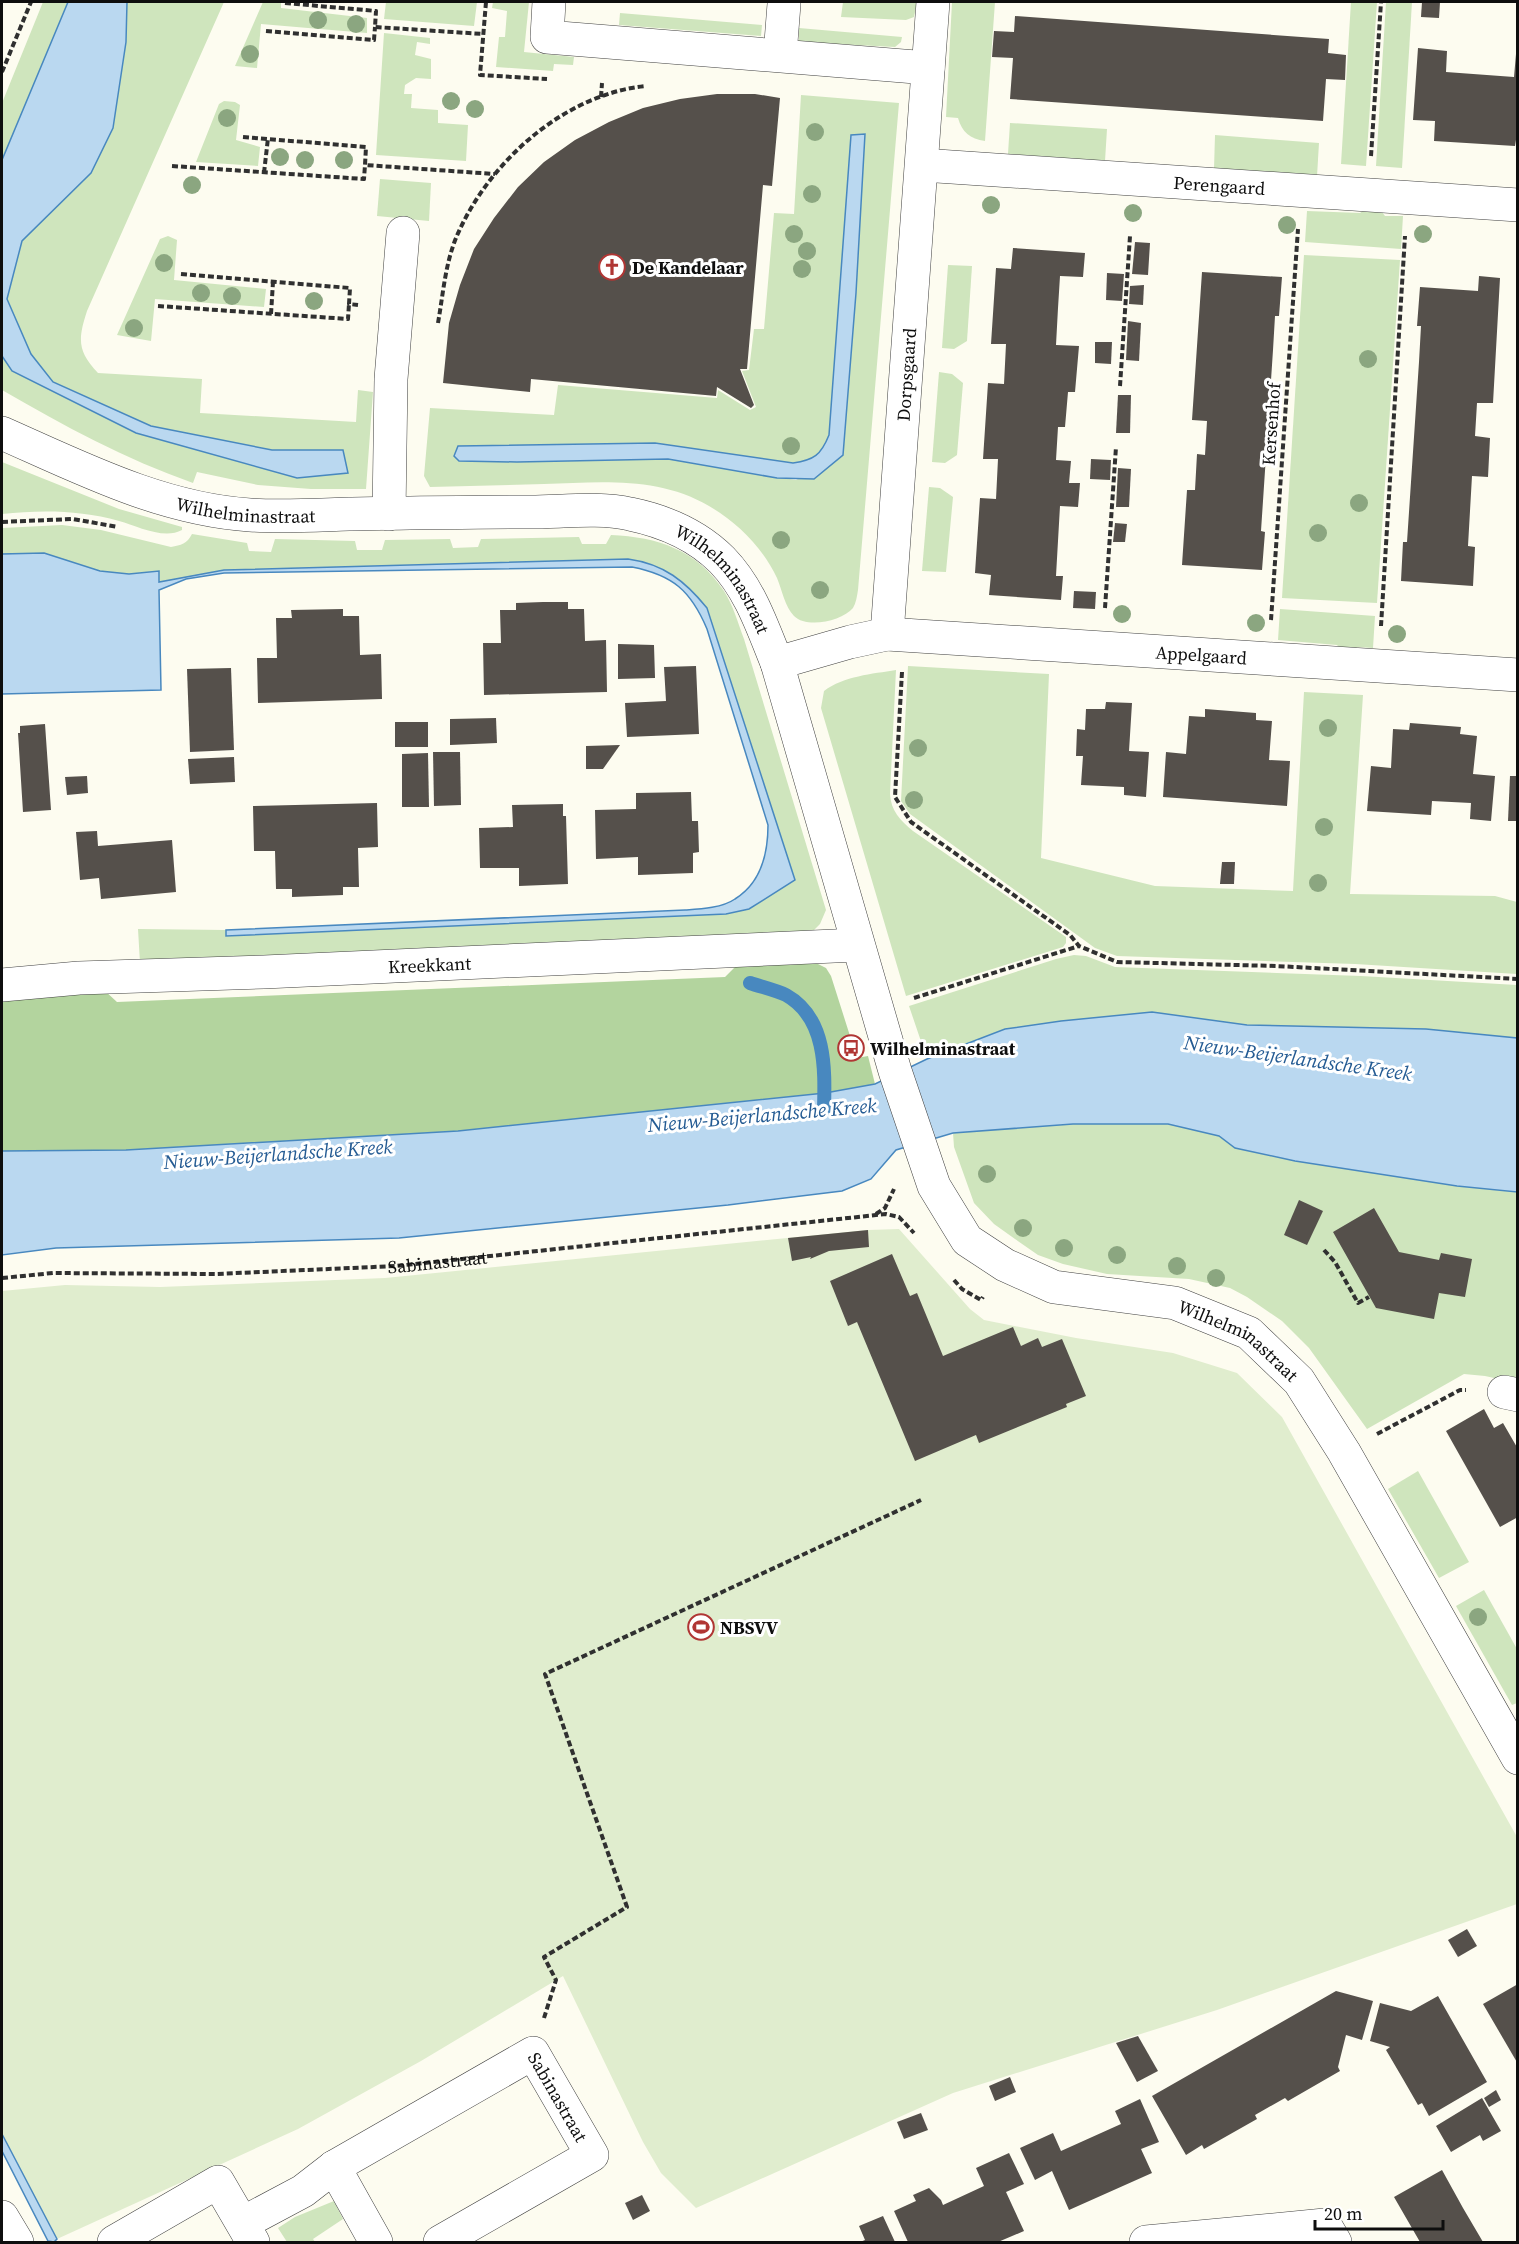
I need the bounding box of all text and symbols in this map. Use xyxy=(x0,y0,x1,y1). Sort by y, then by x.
street label: Perengaard xyxy=(1173,169,1266,201)
church icon: De Kandelaar xyxy=(597,252,627,282)
place label: De Kandelaar xyxy=(632,255,744,280)
street label: Dorpsgaard xyxy=(890,327,922,422)
street label: Kersenhof xyxy=(1256,380,1286,466)
street label: Wilhelminastraat xyxy=(174,490,316,528)
street label: Wilhelminastraat xyxy=(671,518,776,637)
street label: Appelgaard xyxy=(1155,639,1248,670)
street label: Kreekkant xyxy=(387,950,472,979)
water label: Nieuw-Beijerlandsche Kreek xyxy=(1181,1028,1414,1088)
bus stop icon: Wilhelminastraat xyxy=(836,1033,866,1063)
place label: Wilhelminastraat xyxy=(870,1036,1016,1061)
water label: Nieuw-Beijerlandsche Kreek xyxy=(645,1091,878,1139)
water label: Nieuw-Beijerlandsche Kreek xyxy=(161,1132,394,1176)
street label: Sabinastraat xyxy=(387,1244,488,1279)
street label: Wilhelminastraat xyxy=(1174,1293,1304,1387)
sports icon: NBSVV xyxy=(686,1612,716,1642)
place label: NBSVV xyxy=(720,1615,778,1640)
street label: Sabinastraat xyxy=(523,2047,594,2146)
scale bar xyxy=(1315,2193,1442,2231)
text: 20 m xyxy=(1324,2201,1362,2226)

